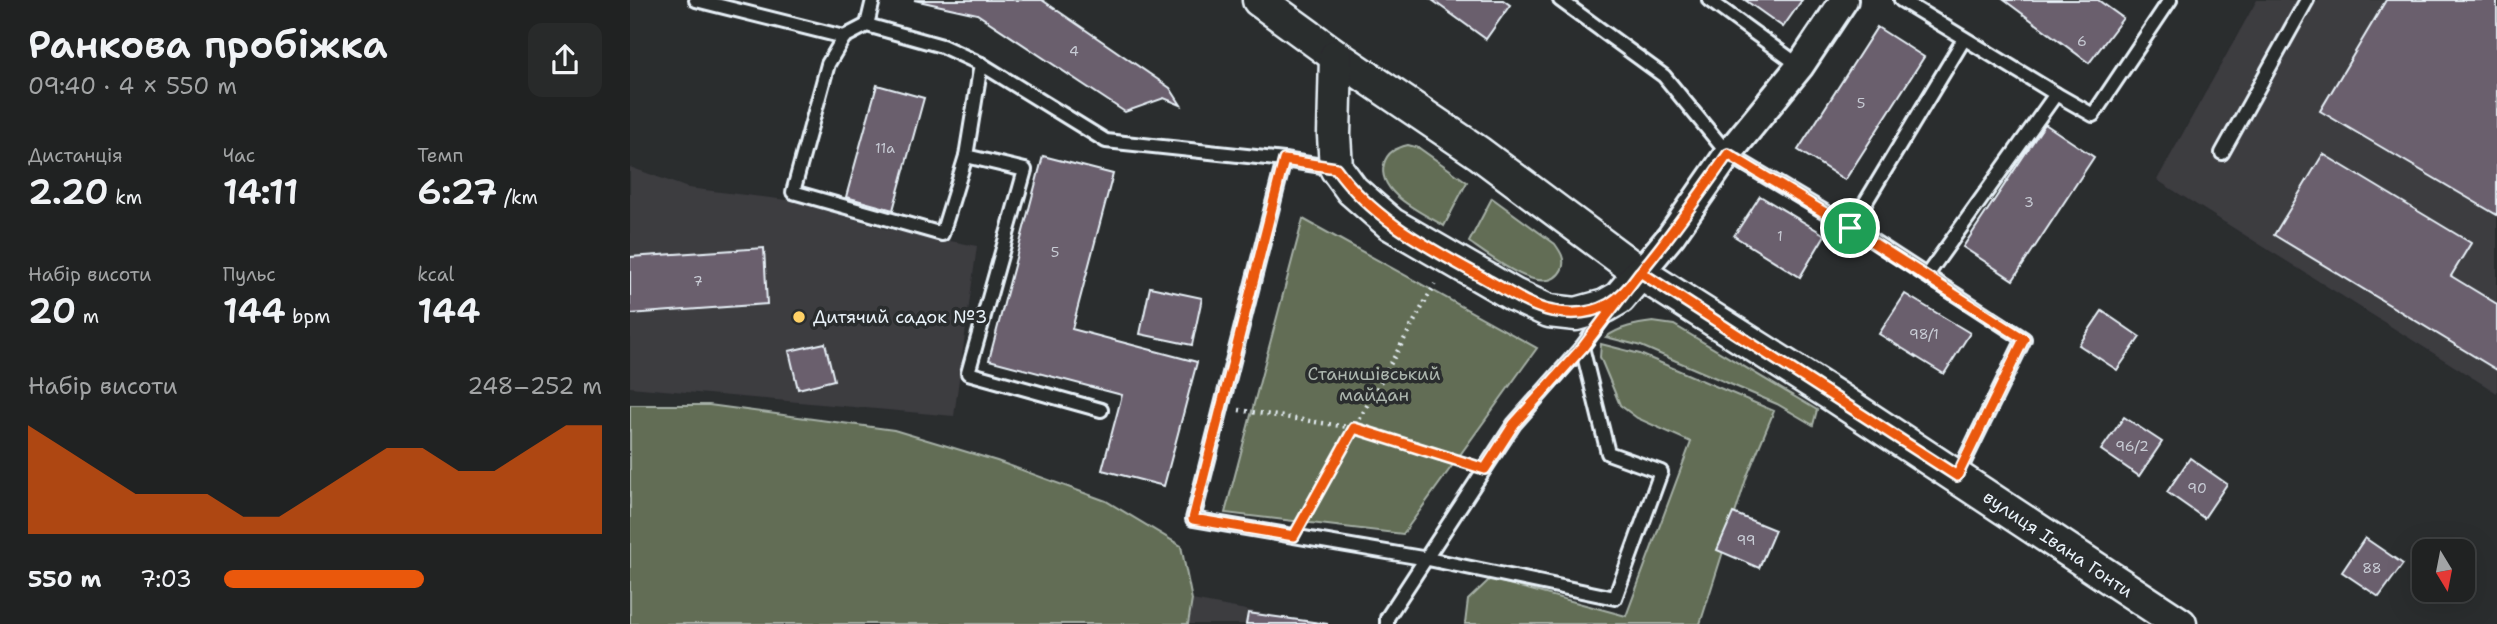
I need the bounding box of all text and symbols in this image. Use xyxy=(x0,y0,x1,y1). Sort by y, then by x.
text: Ранкова пробіжка xyxy=(28,19,388,70)
button: share xyxy=(528,23,602,97)
house number: 6 xyxy=(2077,32,2087,50)
house number: 4 xyxy=(1069,42,1079,60)
text: 09:40 · 4 × 550 m xyxy=(28,71,237,101)
house number: 5 xyxy=(1857,94,1865,112)
house number: 11а xyxy=(875,139,895,157)
text: Дистанція xyxy=(28,143,123,168)
text: Час xyxy=(223,143,255,168)
text: Темп xyxy=(417,143,463,168)
text: 2.20 xyxy=(28,168,109,215)
text: 14:11 xyxy=(223,168,299,215)
text: 6:27 xyxy=(417,168,498,215)
text: km xyxy=(109,185,142,210)
text: /km xyxy=(498,185,538,210)
house number: 3 xyxy=(2024,193,2034,211)
pin xyxy=(1820,198,1880,258)
icon: arrive xyxy=(1831,209,1869,247)
house number: 1 xyxy=(1777,227,1783,245)
house number: 5 xyxy=(1051,243,1059,261)
text: Набір висоти xyxy=(28,262,152,287)
text: Пульс xyxy=(223,262,276,287)
text: kcal xyxy=(417,262,454,287)
house number: 7 xyxy=(693,272,703,290)
text: 20 xyxy=(28,287,76,334)
text: 144 xyxy=(223,287,286,334)
text: 144 xyxy=(417,287,480,334)
text: m xyxy=(76,304,99,329)
text: bpm xyxy=(286,304,330,329)
place label: Дитячий садок №3 xyxy=(813,305,987,329)
marker: Дитячий садок №3 xyxy=(791,309,807,325)
house number: 98/1 xyxy=(1909,325,1939,343)
park label: Станишівський майдан xyxy=(1308,362,1441,407)
text: Набір висоти xyxy=(28,371,178,401)
text: 248–252 m xyxy=(467,371,602,401)
house number: 96/2 xyxy=(2115,437,2149,455)
house number: 90 xyxy=(2187,479,2207,497)
street label: вулиця Івана Гонти xyxy=(1978,485,2138,603)
house number: 99 xyxy=(1736,531,1756,549)
north arrow xyxy=(2412,539,2474,602)
map controls xyxy=(2412,539,2475,602)
house number: 88 xyxy=(2362,559,2382,577)
text: 550 m xyxy=(28,564,101,594)
text: 7:03 xyxy=(140,564,192,594)

